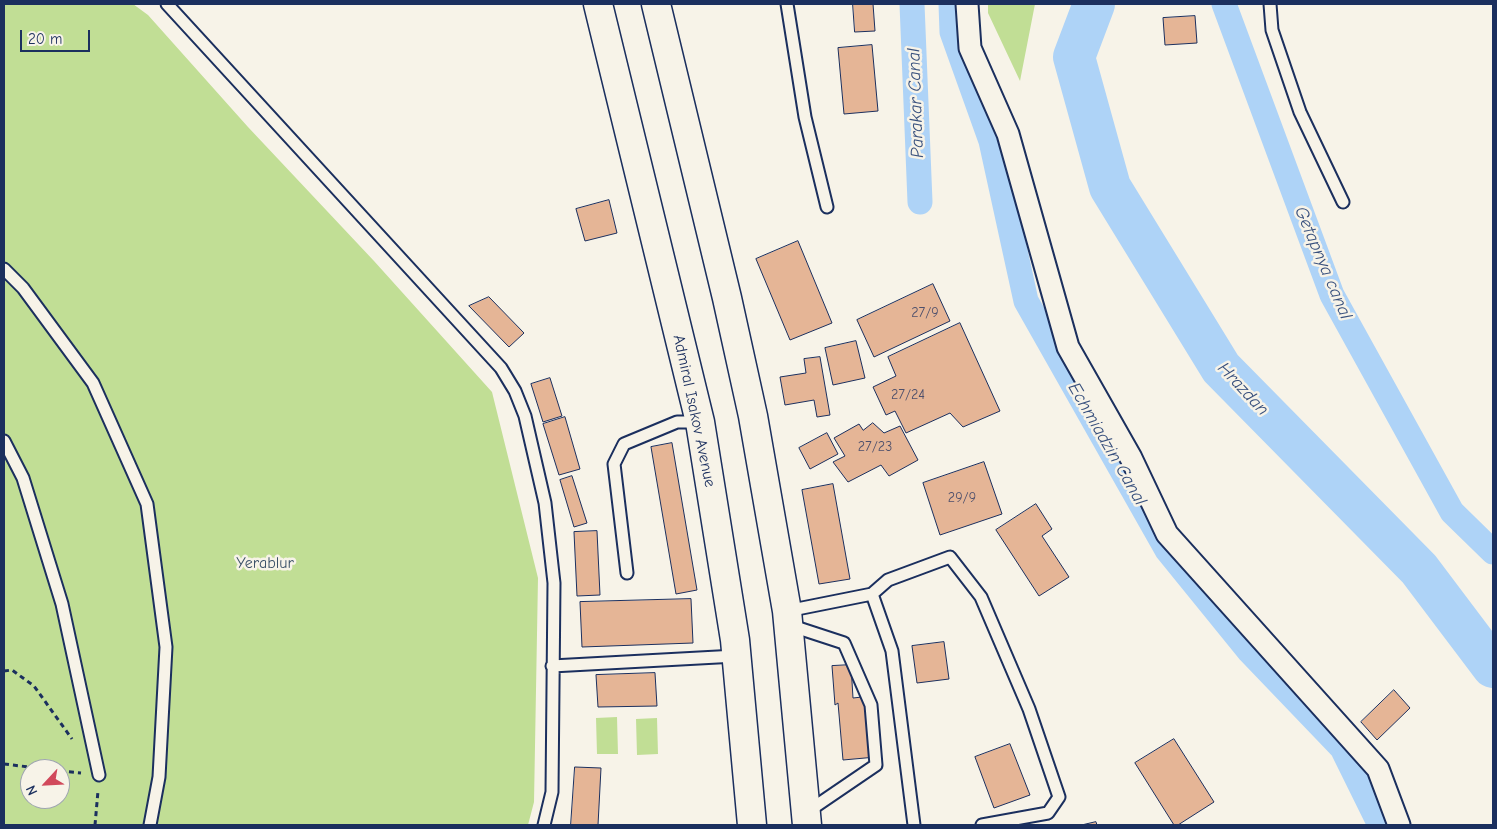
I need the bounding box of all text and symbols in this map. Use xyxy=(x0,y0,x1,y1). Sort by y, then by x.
scale bar xyxy=(22,20,92,52)
text: 20 m xyxy=(28,30,62,48)
water label: Parakar Canal xyxy=(903,48,929,158)
water label: Getapnya canal xyxy=(1290,203,1356,323)
house number: 27/9 xyxy=(911,305,939,321)
street label: Admiral Isakov Avenue xyxy=(668,333,720,489)
water label: Hrazdan xyxy=(1213,358,1273,420)
water label: Echmiadzin Canal xyxy=(1063,379,1151,509)
house number: 27/24 xyxy=(891,387,925,403)
house number: 27/23 xyxy=(858,439,892,455)
house number: 29/9 xyxy=(948,490,976,506)
park label: Yerablur xyxy=(236,553,294,573)
north arrow xyxy=(20,759,70,809)
text: N xyxy=(22,782,41,798)

